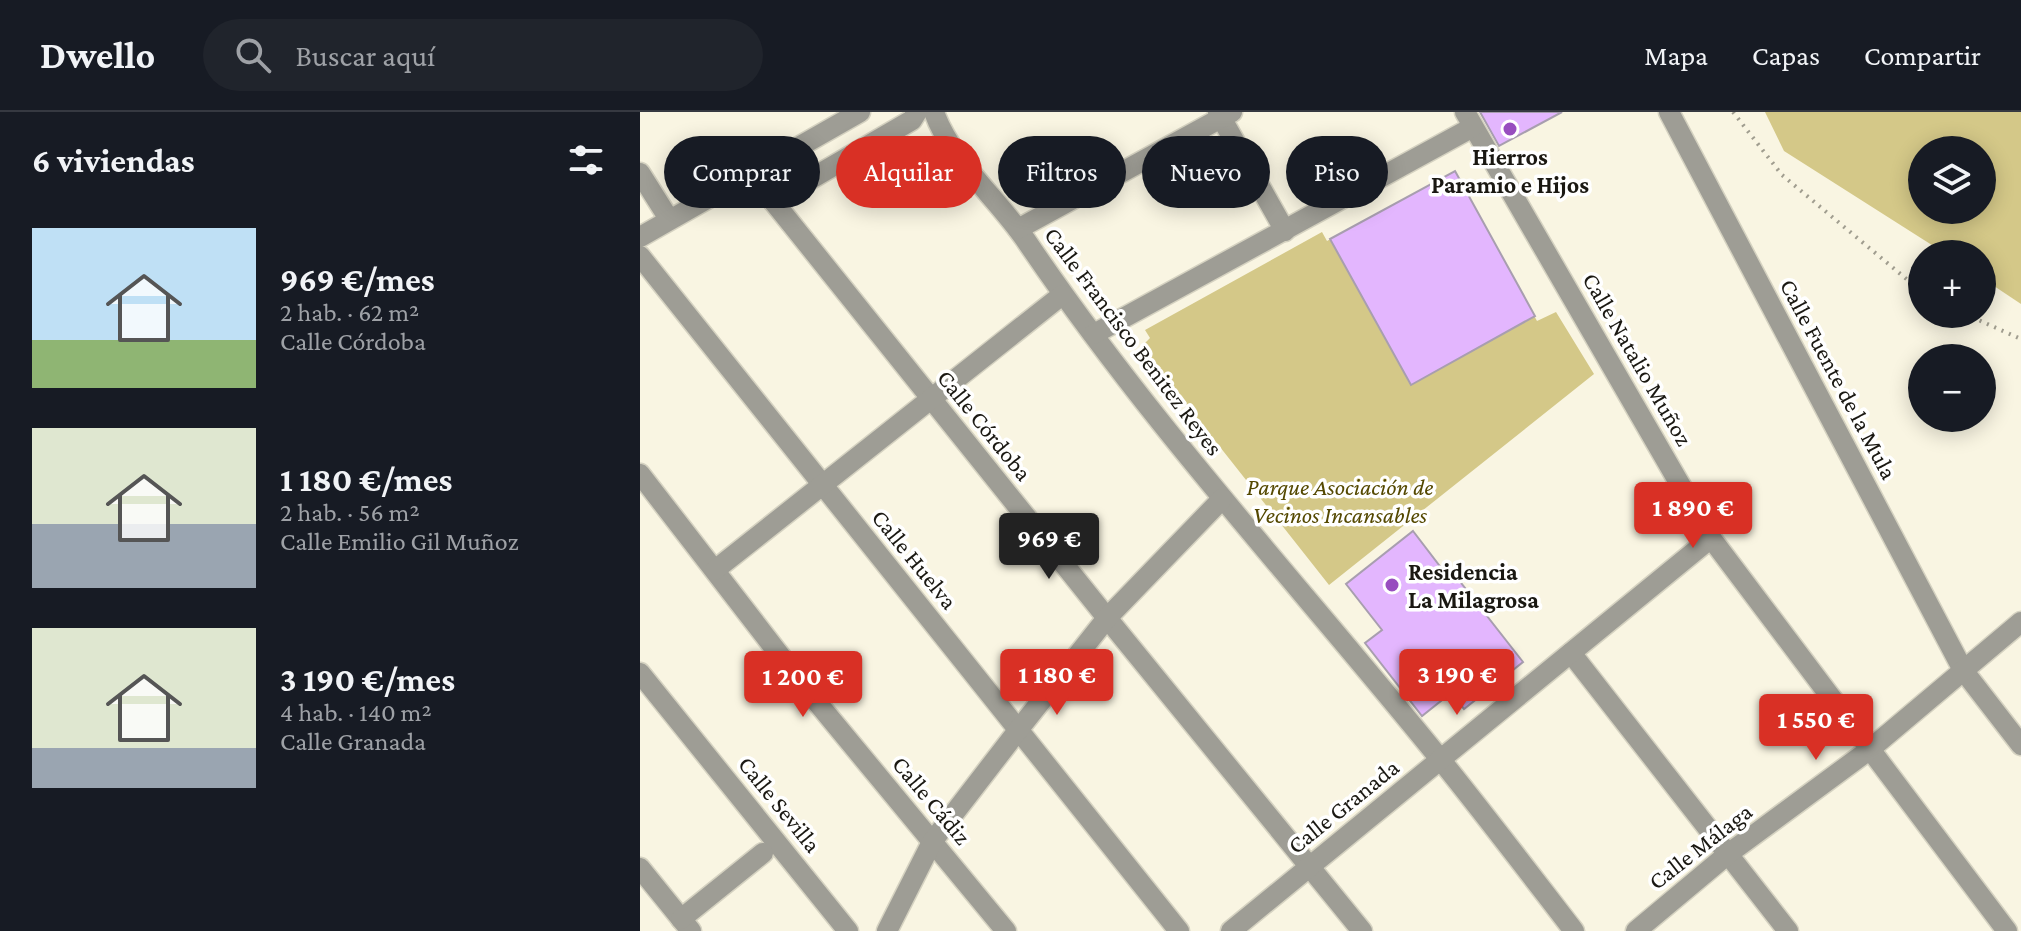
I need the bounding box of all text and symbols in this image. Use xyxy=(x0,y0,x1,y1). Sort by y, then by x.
search box xyxy=(203,19,763,91)
icon: search xyxy=(231,33,275,77)
text: Dwello xyxy=(40,34,155,76)
text: Buscar aquí xyxy=(295,39,435,72)
text: Mapa xyxy=(1644,40,1708,71)
text: Capas xyxy=(1752,40,1820,71)
text: Compartir xyxy=(1864,40,1981,71)
marker: Hierros Paramio e Hijos xyxy=(1501,120,1519,138)
chip: Comprar xyxy=(664,136,820,208)
chip: Alquilar xyxy=(836,136,982,208)
chip: Filtros xyxy=(998,136,1126,208)
chip: Nuevo xyxy=(1142,136,1270,208)
chip: Piso xyxy=(1286,136,1388,208)
map controls xyxy=(1908,136,1996,432)
button: layers xyxy=(1908,136,1996,224)
icon: filters xyxy=(564,138,608,182)
text: 6 viviendas xyxy=(32,142,195,179)
place label: Hierros Paramio e Hijos xyxy=(1431,143,1589,199)
street label: Calle Francisco Benitez Reyes xyxy=(1039,222,1229,460)
button: + xyxy=(1908,240,1996,328)
icon: home xyxy=(96,260,192,356)
text: 969 €/mes xyxy=(280,261,435,298)
street label: Calle Natalio Muñoz xyxy=(1578,268,1698,450)
street label: Calle Fuente de la Mula xyxy=(1775,274,1903,484)
text: 2 hab. · 62 m² xyxy=(280,298,419,327)
text: Calle Córdoba xyxy=(280,327,426,356)
button: − xyxy=(1908,344,1996,432)
street label: Calle Córdoba xyxy=(932,364,1038,486)
icon: home xyxy=(96,460,192,556)
text: 1 180 €/mes xyxy=(280,461,452,498)
park label: Parque Asociación de Vecinos Incansables xyxy=(1247,473,1433,528)
pin: 1 890 € xyxy=(1619,482,1767,550)
text: 1 890 € xyxy=(1652,493,1734,522)
text: 2 hab. · 56 m² xyxy=(280,498,420,527)
street label: Calle Huelva xyxy=(867,504,963,614)
pin: 969 € xyxy=(993,513,1105,581)
text: 969 € xyxy=(1017,524,1081,553)
text: Calle Emilio Gil Muñoz xyxy=(280,527,519,556)
place label: Residencia La Milagrosa xyxy=(1408,558,1539,613)
marker: Residencia La Milagrosa xyxy=(1383,576,1401,594)
pin: 1 180 € xyxy=(983,649,1131,717)
pin: 3 190 € xyxy=(1383,649,1531,717)
pin: 1 200 € xyxy=(729,651,877,719)
icon: home xyxy=(96,660,192,756)
text: 1 180 € xyxy=(1018,660,1096,689)
text: 3 190 € xyxy=(1417,660,1497,689)
text: 3 190 €/mes xyxy=(280,661,455,698)
text: 1 200 € xyxy=(762,662,844,691)
pin: 1 550 € xyxy=(1742,694,1890,762)
text: 4 hab. · 140 m² xyxy=(280,698,432,727)
text: 1 550 € xyxy=(1777,705,1855,734)
text: Calle Granada xyxy=(280,727,426,756)
street label: Calle Cádiz xyxy=(887,750,977,850)
street label: Calle Sevilla xyxy=(733,751,827,857)
street label: Calle Granada xyxy=(1282,753,1404,859)
street label: Calle Málaga xyxy=(1643,797,1757,895)

